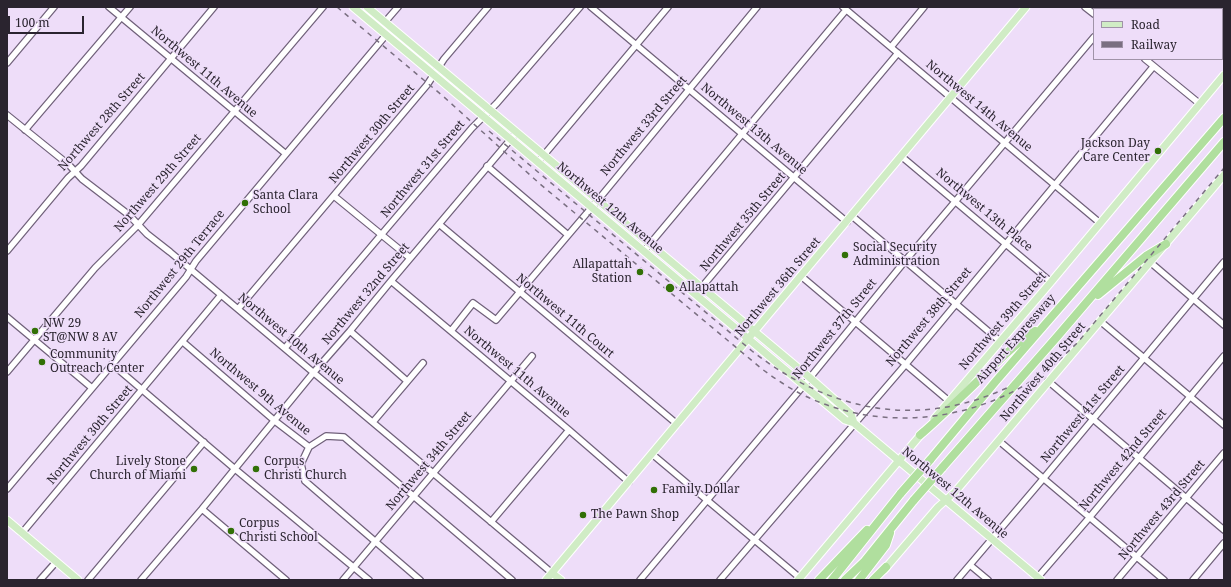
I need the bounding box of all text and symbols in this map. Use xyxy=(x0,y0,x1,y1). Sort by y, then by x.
scale bar xyxy=(10,8,86,34)
legend xyxy=(1093,8,1223,60)
text: 100 m xyxy=(15,14,50,31)
text: Road xyxy=(1131,16,1160,33)
street label: Northwest 11th Avenue xyxy=(148,23,260,121)
text: Railway xyxy=(1131,36,1177,53)
street label: Northwest 14th Avenue xyxy=(923,57,1035,155)
street label: Northwest 28th Street xyxy=(56,70,148,174)
street label: Northwest 33rd Street xyxy=(598,73,690,179)
street label: Northwest 13th Avenue xyxy=(698,80,810,178)
street label: Northwest 30th Street xyxy=(326,82,418,186)
street label: Northwest 31st Street xyxy=(378,117,468,221)
street label: Northwest 29th Street xyxy=(112,131,204,235)
place label: Jackson Day Care Center xyxy=(1081,137,1150,165)
marker: Jackson Day Care Center xyxy=(1153,146,1163,156)
street label: Northwest 12th Avenue xyxy=(554,159,666,257)
street label: Northwest 13th Place xyxy=(933,165,1035,255)
street label: Northwest 35th Street xyxy=(697,170,789,274)
place label: Santa Clara School xyxy=(253,189,318,217)
marker: Santa Clara School xyxy=(240,198,250,208)
street label: Northwest 29th Terrace xyxy=(132,207,228,321)
street label: Northwest 36th Street xyxy=(732,235,824,339)
street label: Northwest 32nd Street xyxy=(319,240,413,348)
place label: Social Security Administration xyxy=(853,241,940,269)
marker: Social Security Administration xyxy=(840,250,850,260)
place label: Allapattah Station xyxy=(572,258,632,286)
street label: Northwest 38th Street xyxy=(883,265,975,369)
marker: Allapattah Station xyxy=(635,267,645,277)
street label: Northwest 39th Street xyxy=(957,269,1049,373)
street label: Northwest 11th Court xyxy=(513,271,617,361)
street label: Northwest 37th Street xyxy=(790,276,880,382)
place label: Allapattah xyxy=(679,281,739,295)
marker: Allapattah xyxy=(664,282,676,294)
street label: Northwest 10th Avenue xyxy=(235,290,347,388)
street label: Airport Expressway xyxy=(973,291,1059,387)
place label: NW 29 ST@NW 8 AV xyxy=(43,317,118,345)
street label: Northwest 40th Street xyxy=(997,320,1089,424)
street label: Northwest 11th Avenue xyxy=(461,323,573,421)
marker: NW 29 ST@NW 8 AV xyxy=(30,326,40,336)
street label: Northwest 9th Avenue xyxy=(206,345,314,439)
place label: Community Outreach Center xyxy=(50,348,144,376)
marker: Community Outreach Center xyxy=(37,357,47,367)
street label: Northwest 41st Street xyxy=(1038,362,1128,466)
street label: Northwest 30th Street xyxy=(44,383,136,487)
street label: Northwest 42nd Street xyxy=(1076,406,1170,514)
street label: Northwest 34th Street xyxy=(383,409,475,513)
street label: Northwest 12th Avenue xyxy=(899,444,1011,542)
place label: Lively Stone Church of Miami xyxy=(90,455,186,483)
place label: Corpus Christi Church xyxy=(264,455,347,483)
street label: Northwest 43rd Street xyxy=(1116,457,1208,563)
marker: Lively Stone Church of Miami xyxy=(189,464,199,474)
marker: Corpus Christi Church xyxy=(251,464,261,474)
place label: Family Dollar xyxy=(662,483,740,497)
marker: Family Dollar xyxy=(649,485,659,495)
place label: The Pawn Shop xyxy=(591,508,679,522)
marker: The Pawn Shop xyxy=(578,510,588,520)
place label: Corpus Christi School xyxy=(239,517,318,545)
marker: Corpus Christi School xyxy=(226,526,236,536)

